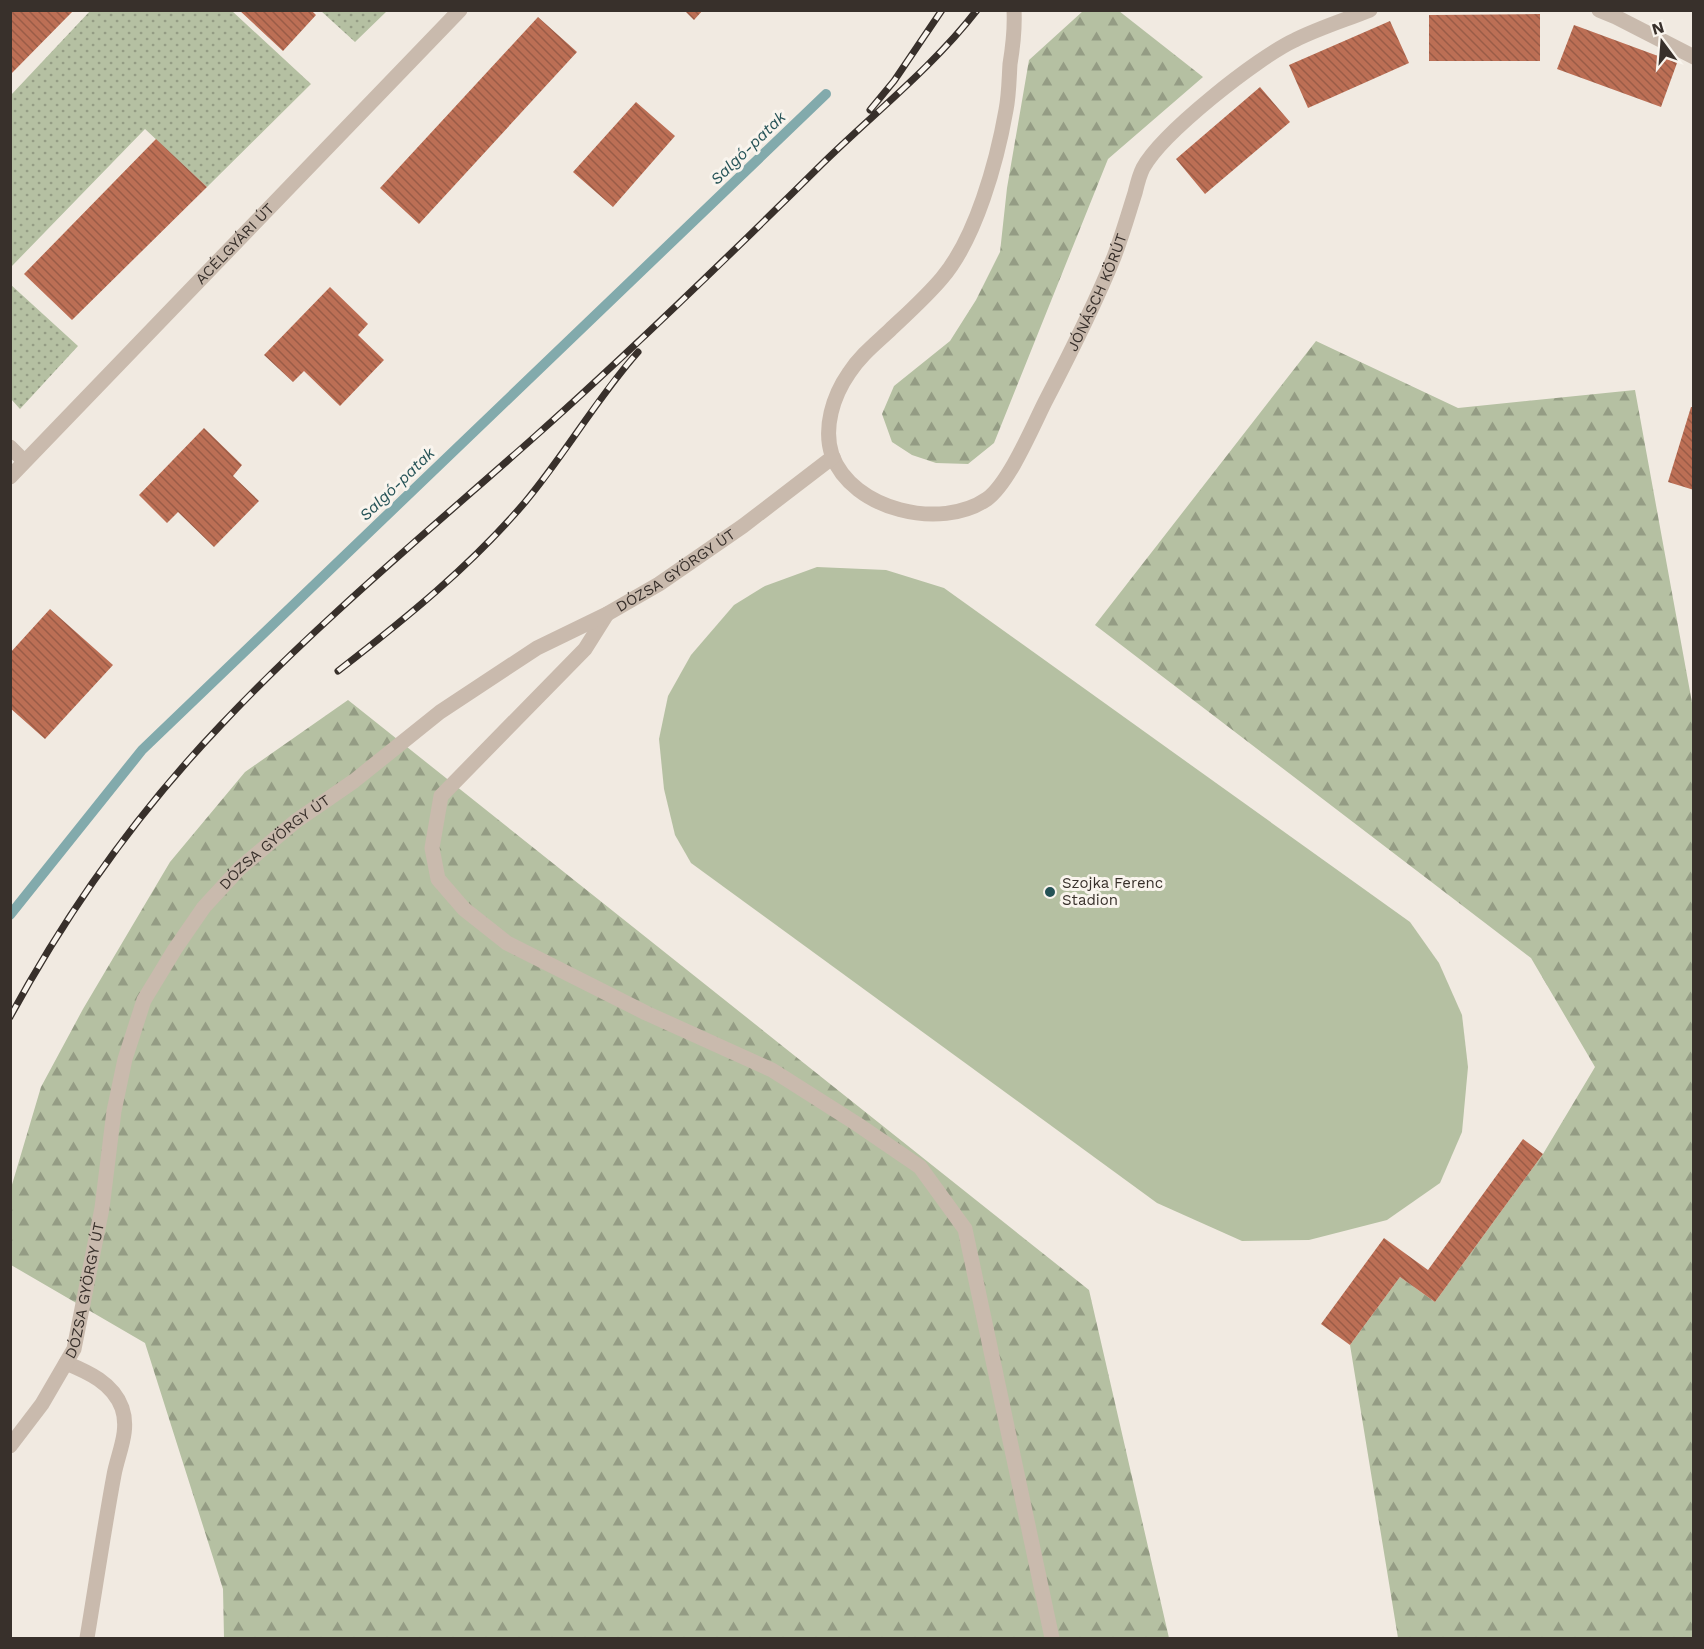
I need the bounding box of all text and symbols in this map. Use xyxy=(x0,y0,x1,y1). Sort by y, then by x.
north arrow xyxy=(1632,12,1692,72)
text: N xyxy=(1650,17,1666,39)
water label: Salgó-patak xyxy=(706,107,790,189)
street label: ACÉLGYÁRI ÚT xyxy=(192,199,278,288)
street label: JÓNÁSCH KÖRÚT xyxy=(1064,231,1131,354)
water label: Salgó-patak xyxy=(355,443,439,525)
street label: DÓZSA GYÖRGY ÚT xyxy=(613,525,739,616)
street label: DÓZSA GYÖRGY ÚT xyxy=(216,791,334,893)
place label: Szojka Ferenc Stadion xyxy=(1062,874,1163,909)
marker: Szojka Ferenc Stadion xyxy=(1043,885,1057,899)
street label: DÓZSA GYÖRGY ÚT xyxy=(61,1221,108,1362)

